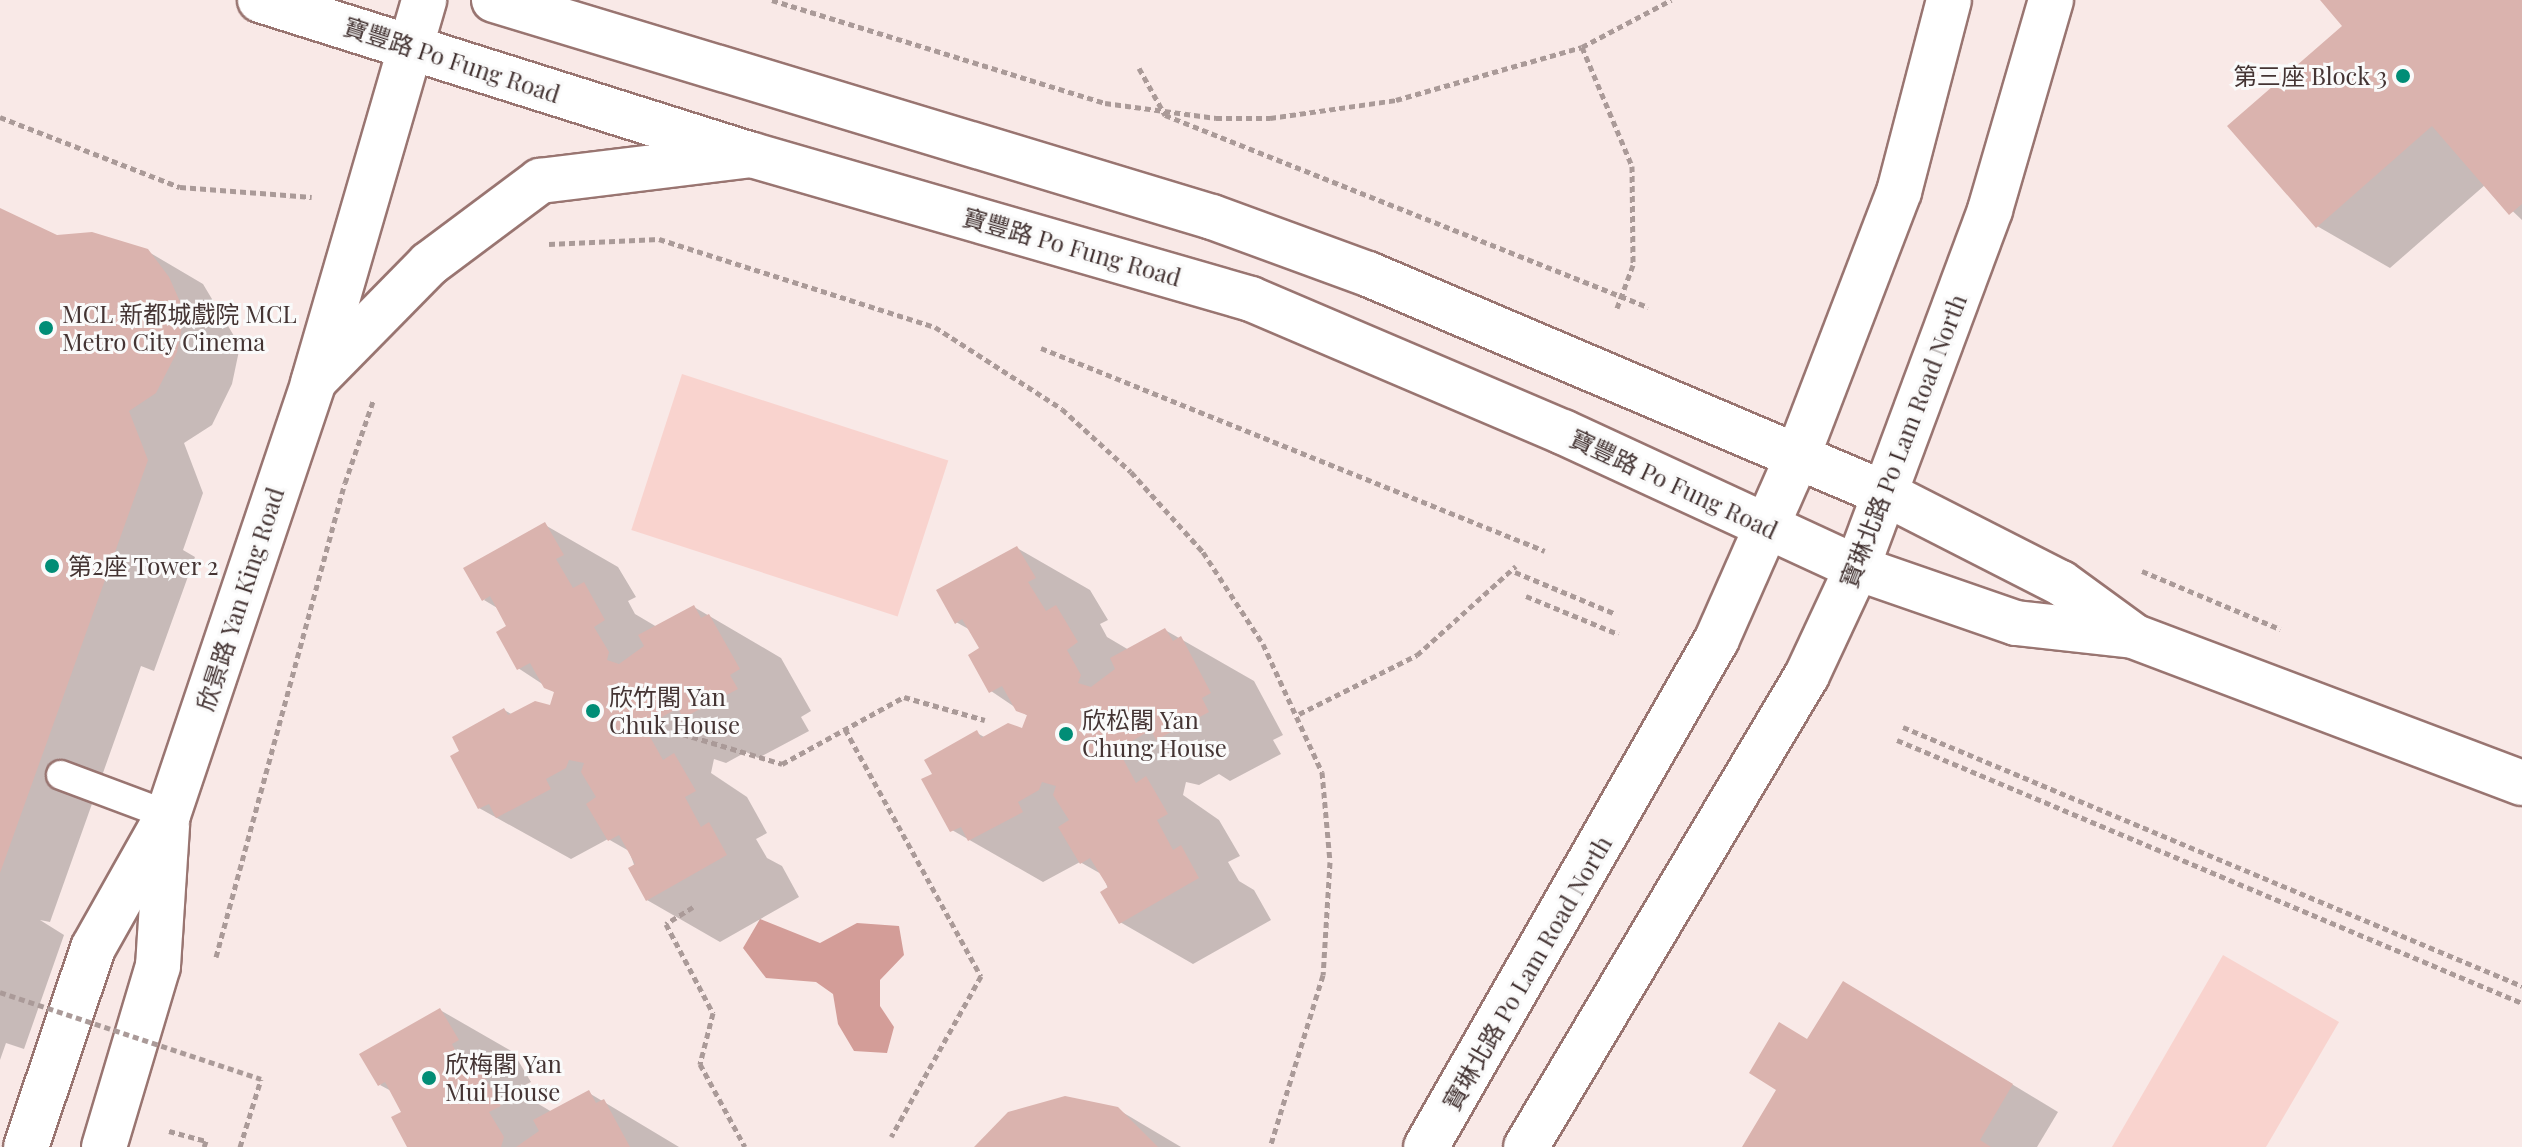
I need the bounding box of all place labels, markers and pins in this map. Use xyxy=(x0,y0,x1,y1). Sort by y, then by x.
place label: 第三座 Block 3 xyxy=(2233,62,2387,90)
marker: 第三座 Block 3 xyxy=(2394,67,2412,85)
place label: MCL 新都城戲院 MCL Metro City Cinema xyxy=(62,300,297,356)
marker: MCL 新都城戲院 MCL Metro City Cinema xyxy=(37,319,55,337)
place label: 第2座 Tower 2 xyxy=(68,552,219,580)
marker: 第2座 Tower 2 xyxy=(43,557,61,575)
place label: 欣竹閣 Yan Chuk House xyxy=(609,683,740,739)
marker: 欣竹閣 Yan Chuk House xyxy=(584,702,602,720)
place label: 欣松閣 Yan Chung House xyxy=(1082,706,1227,762)
marker: 欣松閣 Yan Chung House xyxy=(1057,725,1075,743)
place label: 欣梅閣 Yan Mui House xyxy=(445,1050,562,1106)
marker: 欣梅閣 Yan Mui House xyxy=(420,1069,438,1087)

